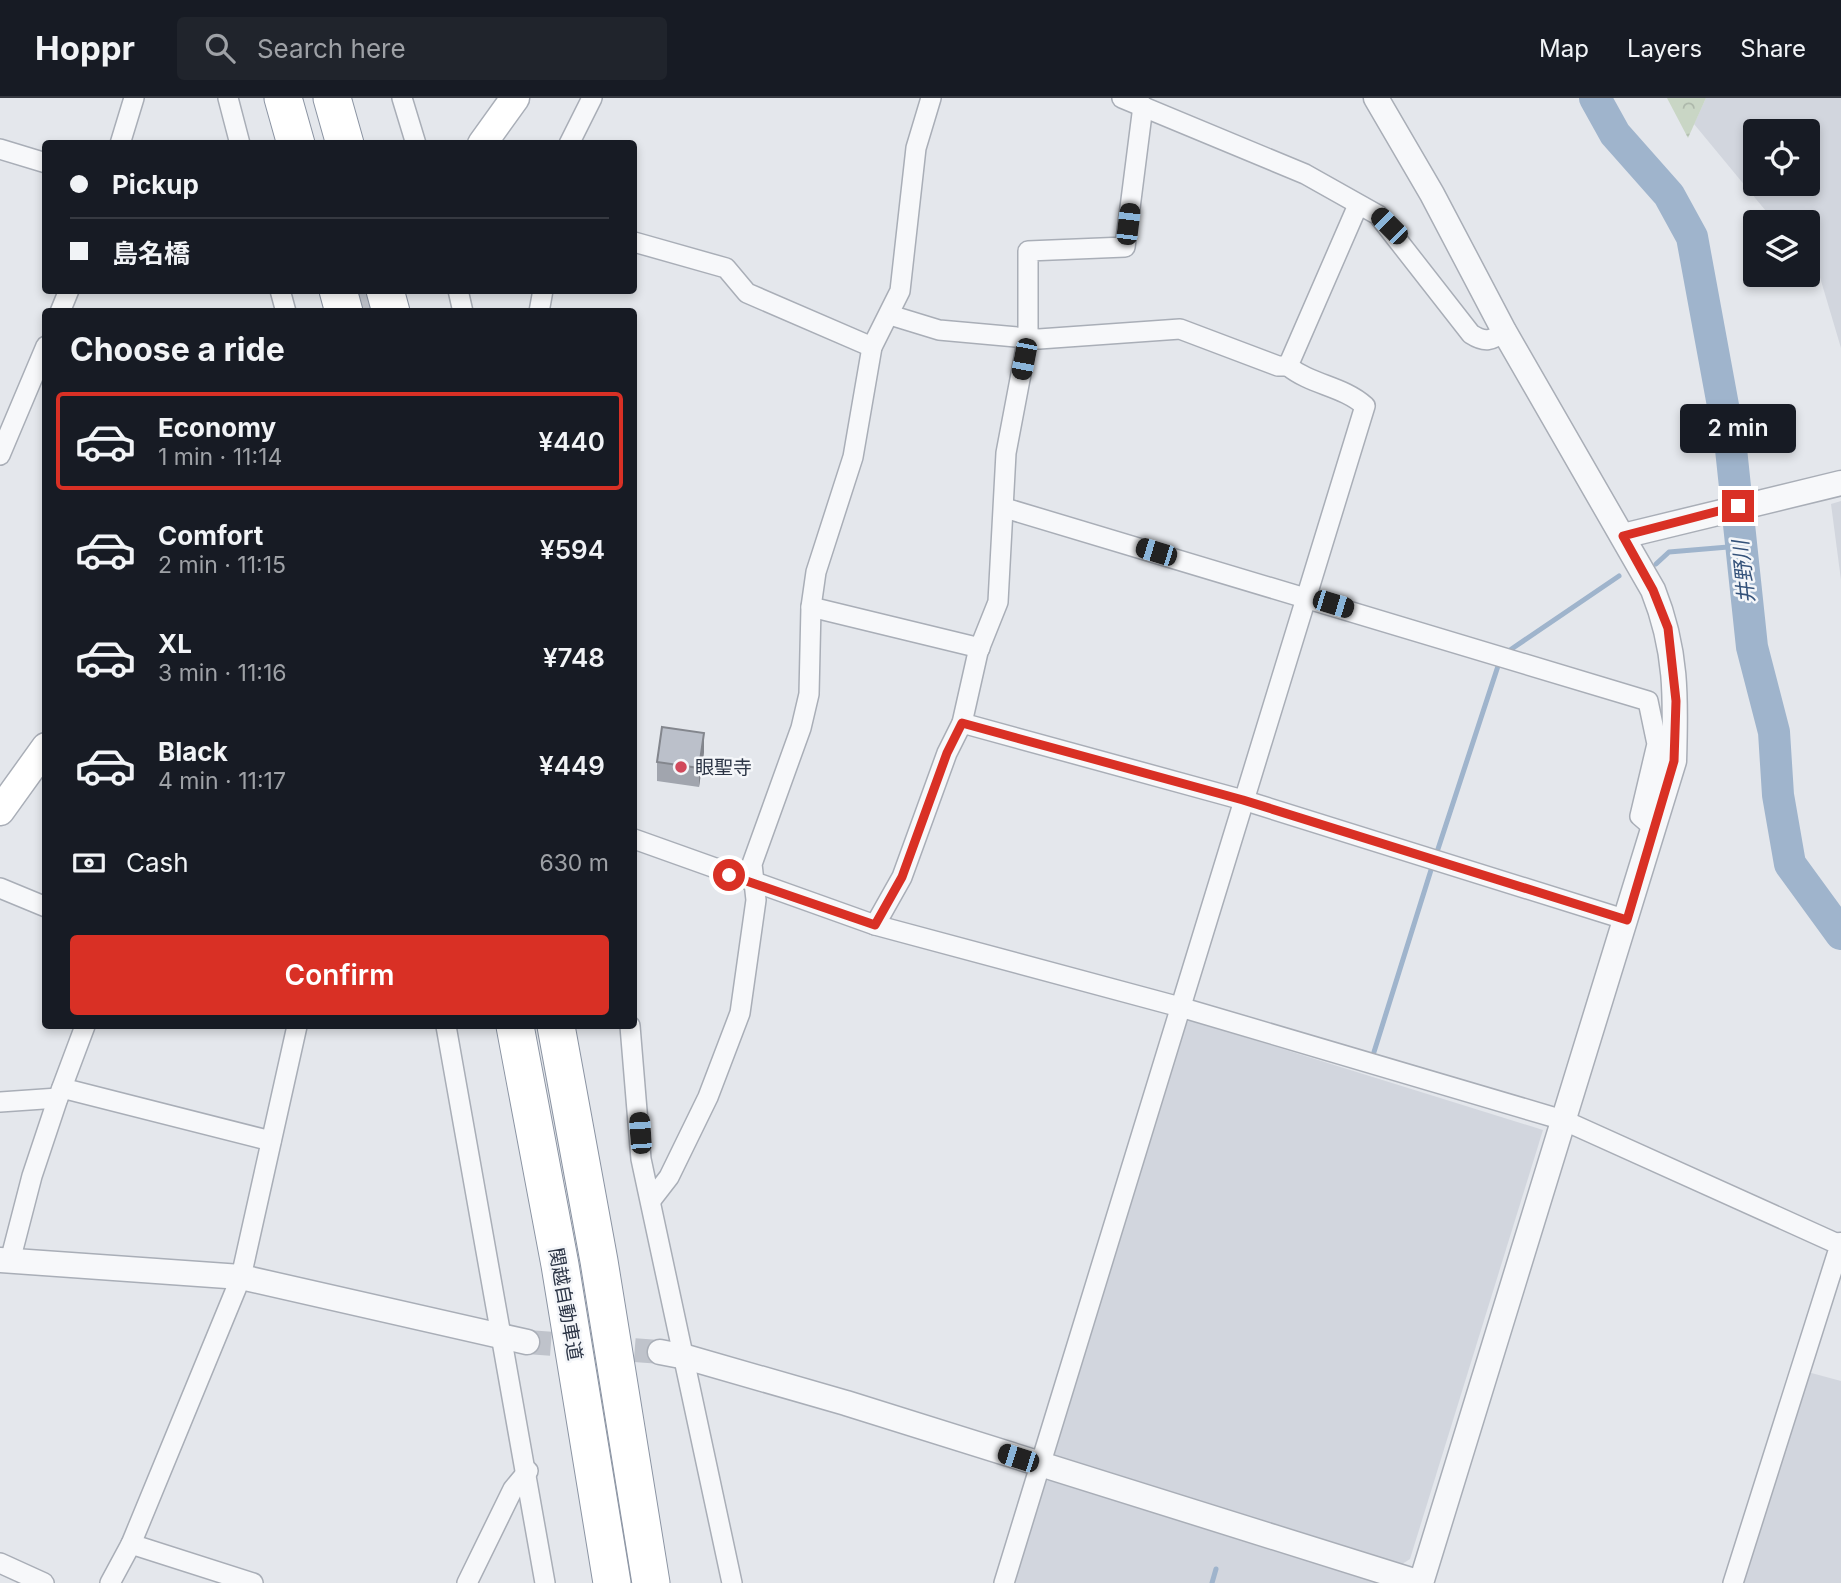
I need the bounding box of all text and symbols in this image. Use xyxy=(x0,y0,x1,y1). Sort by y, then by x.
search box xyxy=(177,17,667,80)
text: Hoppr xyxy=(35,28,135,68)
icon: search xyxy=(201,29,239,67)
text: Search here xyxy=(257,33,406,64)
text: Map xyxy=(1539,34,1589,63)
text: Layers xyxy=(1627,34,1702,63)
text: Share xyxy=(1740,34,1806,63)
map controls xyxy=(1743,119,1820,287)
button: locate xyxy=(1743,119,1820,196)
text: Pickup xyxy=(112,169,199,200)
car xyxy=(1116,202,1141,246)
car xyxy=(1367,204,1412,248)
button: layers xyxy=(1743,210,1820,287)
text: 島名橋 xyxy=(112,238,190,269)
text: Choose a ride xyxy=(70,330,285,369)
car xyxy=(1010,336,1039,382)
callout: 2 min xyxy=(1680,404,1796,454)
icon: car xyxy=(74,410,137,473)
text: Economy xyxy=(158,412,276,443)
text: 2 min xyxy=(1708,414,1768,442)
text: ¥440 xyxy=(539,426,605,457)
text: 1 min · 11:14 xyxy=(158,443,282,471)
route end xyxy=(1722,490,1754,522)
icon: car xyxy=(74,518,137,581)
text: Comfort xyxy=(158,520,263,551)
text: ¥594 xyxy=(540,534,605,565)
car xyxy=(1133,536,1180,568)
water label: 井野川 xyxy=(1728,537,1759,605)
text: 2 min · 11:15 xyxy=(158,551,286,579)
car xyxy=(1310,588,1357,620)
icon: car xyxy=(74,626,137,689)
text: XL xyxy=(158,628,192,659)
text: ¥748 xyxy=(543,642,605,673)
text: 3 min · 11:16 xyxy=(158,659,287,687)
icon: car xyxy=(74,734,137,797)
text: Black xyxy=(158,736,228,767)
text: ¥449 xyxy=(539,750,605,781)
place label: 眼聖寺 xyxy=(695,756,752,779)
marker: 眼聖寺 xyxy=(673,759,689,775)
text: 4 min · 11:17 xyxy=(158,767,286,795)
icon: cash xyxy=(70,844,108,882)
text: Cash xyxy=(126,847,189,878)
text: 630 m xyxy=(539,849,609,877)
route start xyxy=(713,859,745,891)
button: Confirm xyxy=(70,935,609,1015)
car xyxy=(629,1111,652,1155)
street label: 関越自動車道 xyxy=(544,1246,587,1362)
car xyxy=(995,1442,1042,1474)

